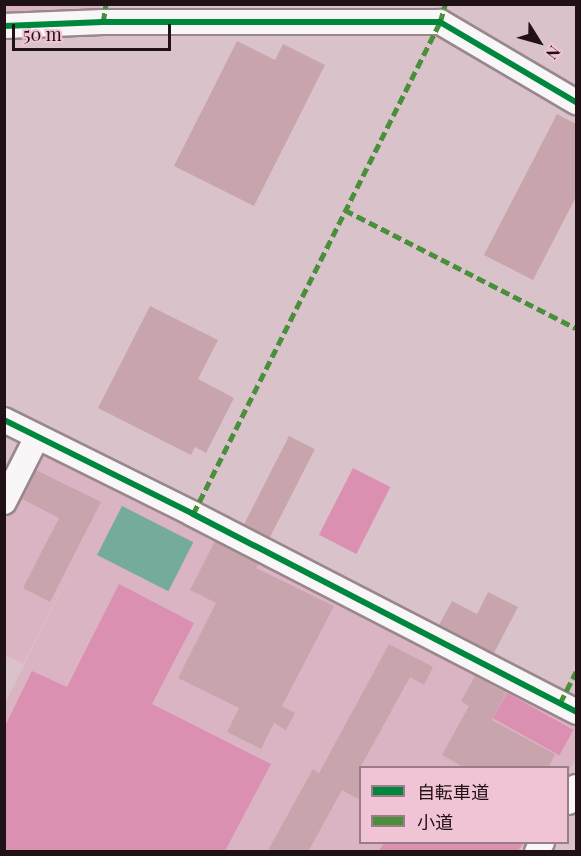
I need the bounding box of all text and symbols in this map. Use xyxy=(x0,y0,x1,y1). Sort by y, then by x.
scale bar xyxy=(15,12,174,50)
north arrow xyxy=(509,12,569,72)
text: 50 m xyxy=(23,22,62,46)
text: N xyxy=(542,42,566,64)
legend xyxy=(359,766,569,844)
text: 自転車道 xyxy=(417,780,489,804)
text: 小道 xyxy=(417,810,453,834)

